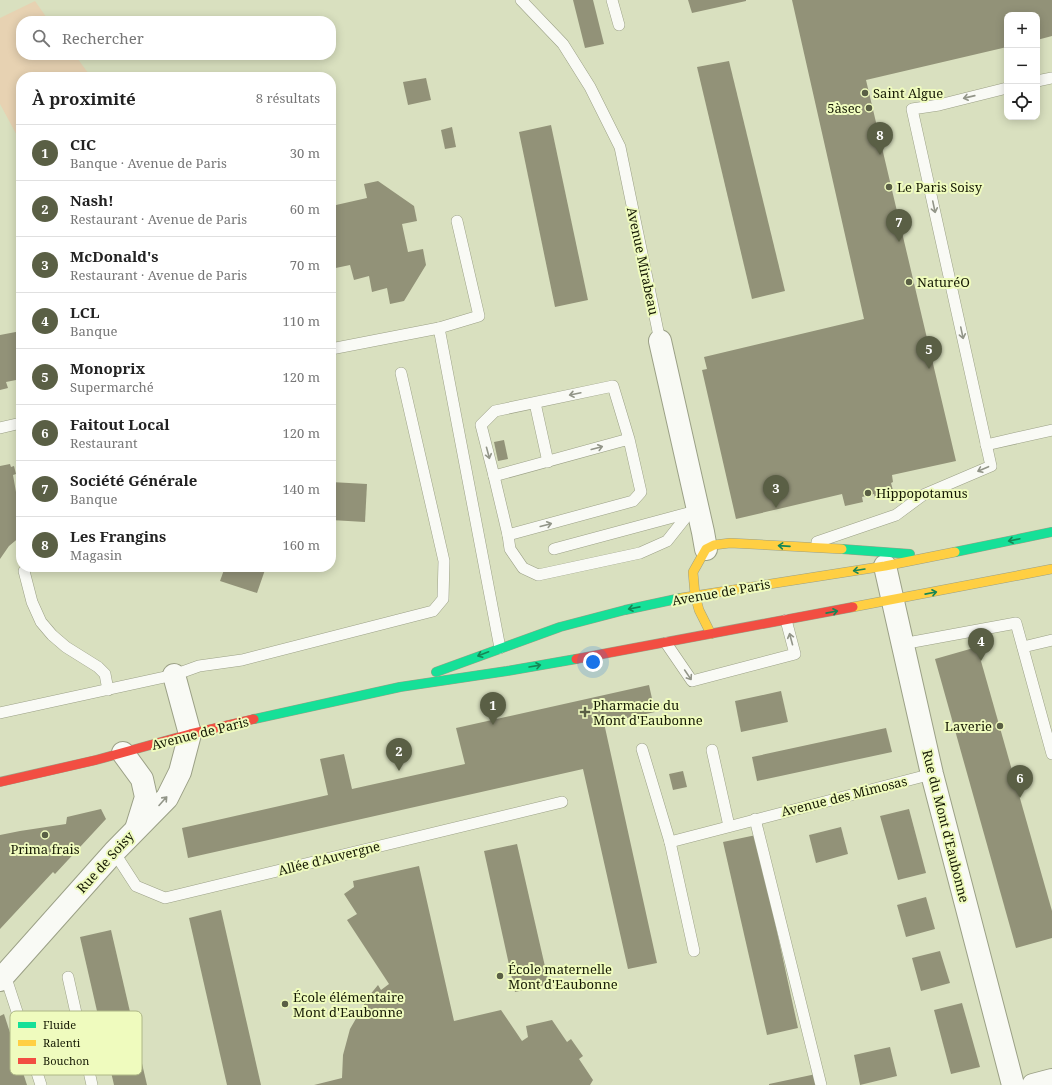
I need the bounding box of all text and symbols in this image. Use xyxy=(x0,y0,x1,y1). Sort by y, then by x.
map controls xyxy=(1004,12,1040,120)
button: + xyxy=(1004,12,1040,48)
search box xyxy=(16,16,336,60)
icon: search xyxy=(30,27,52,49)
text: Rechercher xyxy=(62,28,144,48)
button: − xyxy=(1004,48,1040,84)
place label: Saint Algue xyxy=(873,84,943,102)
button: locate xyxy=(1004,84,1040,120)
text: À proximité xyxy=(32,87,136,110)
marker: Saint Algue xyxy=(860,88,870,98)
text: 8 résultats xyxy=(256,89,320,107)
one-way arrow xyxy=(963,94,976,102)
place label: 5àsec xyxy=(827,99,861,117)
marker: 5àsec xyxy=(864,103,874,113)
pin: 8 xyxy=(867,122,893,155)
text: CIC xyxy=(70,134,96,154)
text: 1 xyxy=(41,144,49,162)
text: 30 m xyxy=(290,144,320,162)
text: Banque · Avenue de Paris xyxy=(70,154,227,172)
place label: Le Paris Soisy xyxy=(897,178,983,196)
marker: Le Paris Soisy xyxy=(884,182,894,192)
text: Nash! xyxy=(70,190,114,210)
text: 2 xyxy=(41,200,49,218)
text: 60 m xyxy=(290,200,320,218)
one-way arrow xyxy=(930,200,938,213)
street label: Avenue Mirabeau xyxy=(623,205,663,317)
pin: 7 xyxy=(886,209,912,242)
text: Restaurant · Avenue de Paris xyxy=(70,210,247,228)
text: McDonald's xyxy=(70,246,159,266)
text: 3 xyxy=(41,256,49,274)
text: 70 m xyxy=(290,256,320,274)
text: Restaurant · Avenue de Paris xyxy=(70,266,247,284)
place label: NaturéO xyxy=(917,273,970,291)
marker: NaturéO xyxy=(904,277,914,287)
text: LCL xyxy=(70,302,100,322)
text: 4 xyxy=(41,312,49,330)
text: 110 m xyxy=(283,312,320,330)
text: Banque xyxy=(70,322,117,340)
one-way arrow xyxy=(958,327,966,340)
pin: 5 xyxy=(916,336,942,369)
text: Monoprix xyxy=(70,358,145,378)
text: 5 xyxy=(41,368,49,386)
text: 120 m xyxy=(283,368,320,386)
text: Supermarché xyxy=(70,378,154,396)
one-way arrow xyxy=(569,391,582,399)
text: Faitout Local xyxy=(70,414,169,434)
text: 6 xyxy=(41,424,49,442)
text: 120 m xyxy=(283,424,320,442)
text: Restaurant xyxy=(70,434,138,452)
one-way arrow xyxy=(590,444,603,451)
one-way arrow xyxy=(485,446,493,459)
one-way arrow xyxy=(977,466,989,473)
text: Société Générale xyxy=(70,470,197,490)
pin: 3 xyxy=(763,475,789,508)
text: 7 xyxy=(41,480,49,498)
text: 140 m xyxy=(283,480,320,498)
place label: Hippopotamus xyxy=(876,484,968,502)
marker: Hippopotamus xyxy=(863,488,873,498)
text: Banque xyxy=(70,490,117,508)
one-way arrow xyxy=(539,520,552,528)
text: Les Frangins xyxy=(70,526,166,546)
text: 8 xyxy=(41,536,49,554)
text: 160 m xyxy=(283,536,320,554)
one-way arrow xyxy=(1008,536,1021,544)
one-way arrow xyxy=(778,543,791,550)
text: Magasin xyxy=(70,546,122,564)
one-way arrow xyxy=(853,566,866,574)
street label: Avenue de Paris xyxy=(670,574,772,610)
one-way arrow xyxy=(924,588,937,596)
one-way arrow xyxy=(628,604,641,612)
one-way arrow xyxy=(825,607,838,615)
pin: 4 xyxy=(968,628,994,661)
one-way arrow xyxy=(787,633,794,646)
one-way arrow xyxy=(478,651,490,659)
your location xyxy=(583,652,603,672)
one-way arrow xyxy=(528,662,541,670)
one-way arrow xyxy=(684,669,692,681)
pin: 1 xyxy=(480,692,506,725)
place label: Pharmacie du Mont d'Eaubonne xyxy=(593,696,703,729)
marker: Pharmacie du Mont d'Eaubonne xyxy=(580,707,590,717)
street label: Avenue de Paris xyxy=(150,712,251,754)
place label: Laverie xyxy=(945,717,992,735)
marker: Laverie xyxy=(995,721,1005,731)
pin: 2 xyxy=(386,738,412,771)
street label: Rue du Mont d'Eaubonne xyxy=(918,748,974,904)
pin: 6 xyxy=(1007,765,1033,798)
street label: Avenue des Mimosas xyxy=(779,772,909,820)
one-way arrow xyxy=(159,796,168,806)
street label: Rue de Soisy xyxy=(72,827,138,897)
marker: Prima frais xyxy=(40,830,50,840)
street label: Allée d'Auvergne xyxy=(276,837,382,879)
place label: Prima frais xyxy=(10,840,80,858)
place label: École maternelle Mont d'Eaubonne xyxy=(508,960,618,993)
marker: École maternelle Mont d'Eaubonne xyxy=(495,971,505,981)
place label: École élémentaire Mont d'Eaubonne xyxy=(293,988,404,1021)
marker: École élémentaire Mont d'Eaubonne xyxy=(280,999,290,1009)
legend xyxy=(10,1011,142,1075)
text: Fluide xyxy=(43,1017,76,1032)
text: Ralenti xyxy=(43,1035,81,1050)
text: Bouchon xyxy=(43,1053,89,1068)

